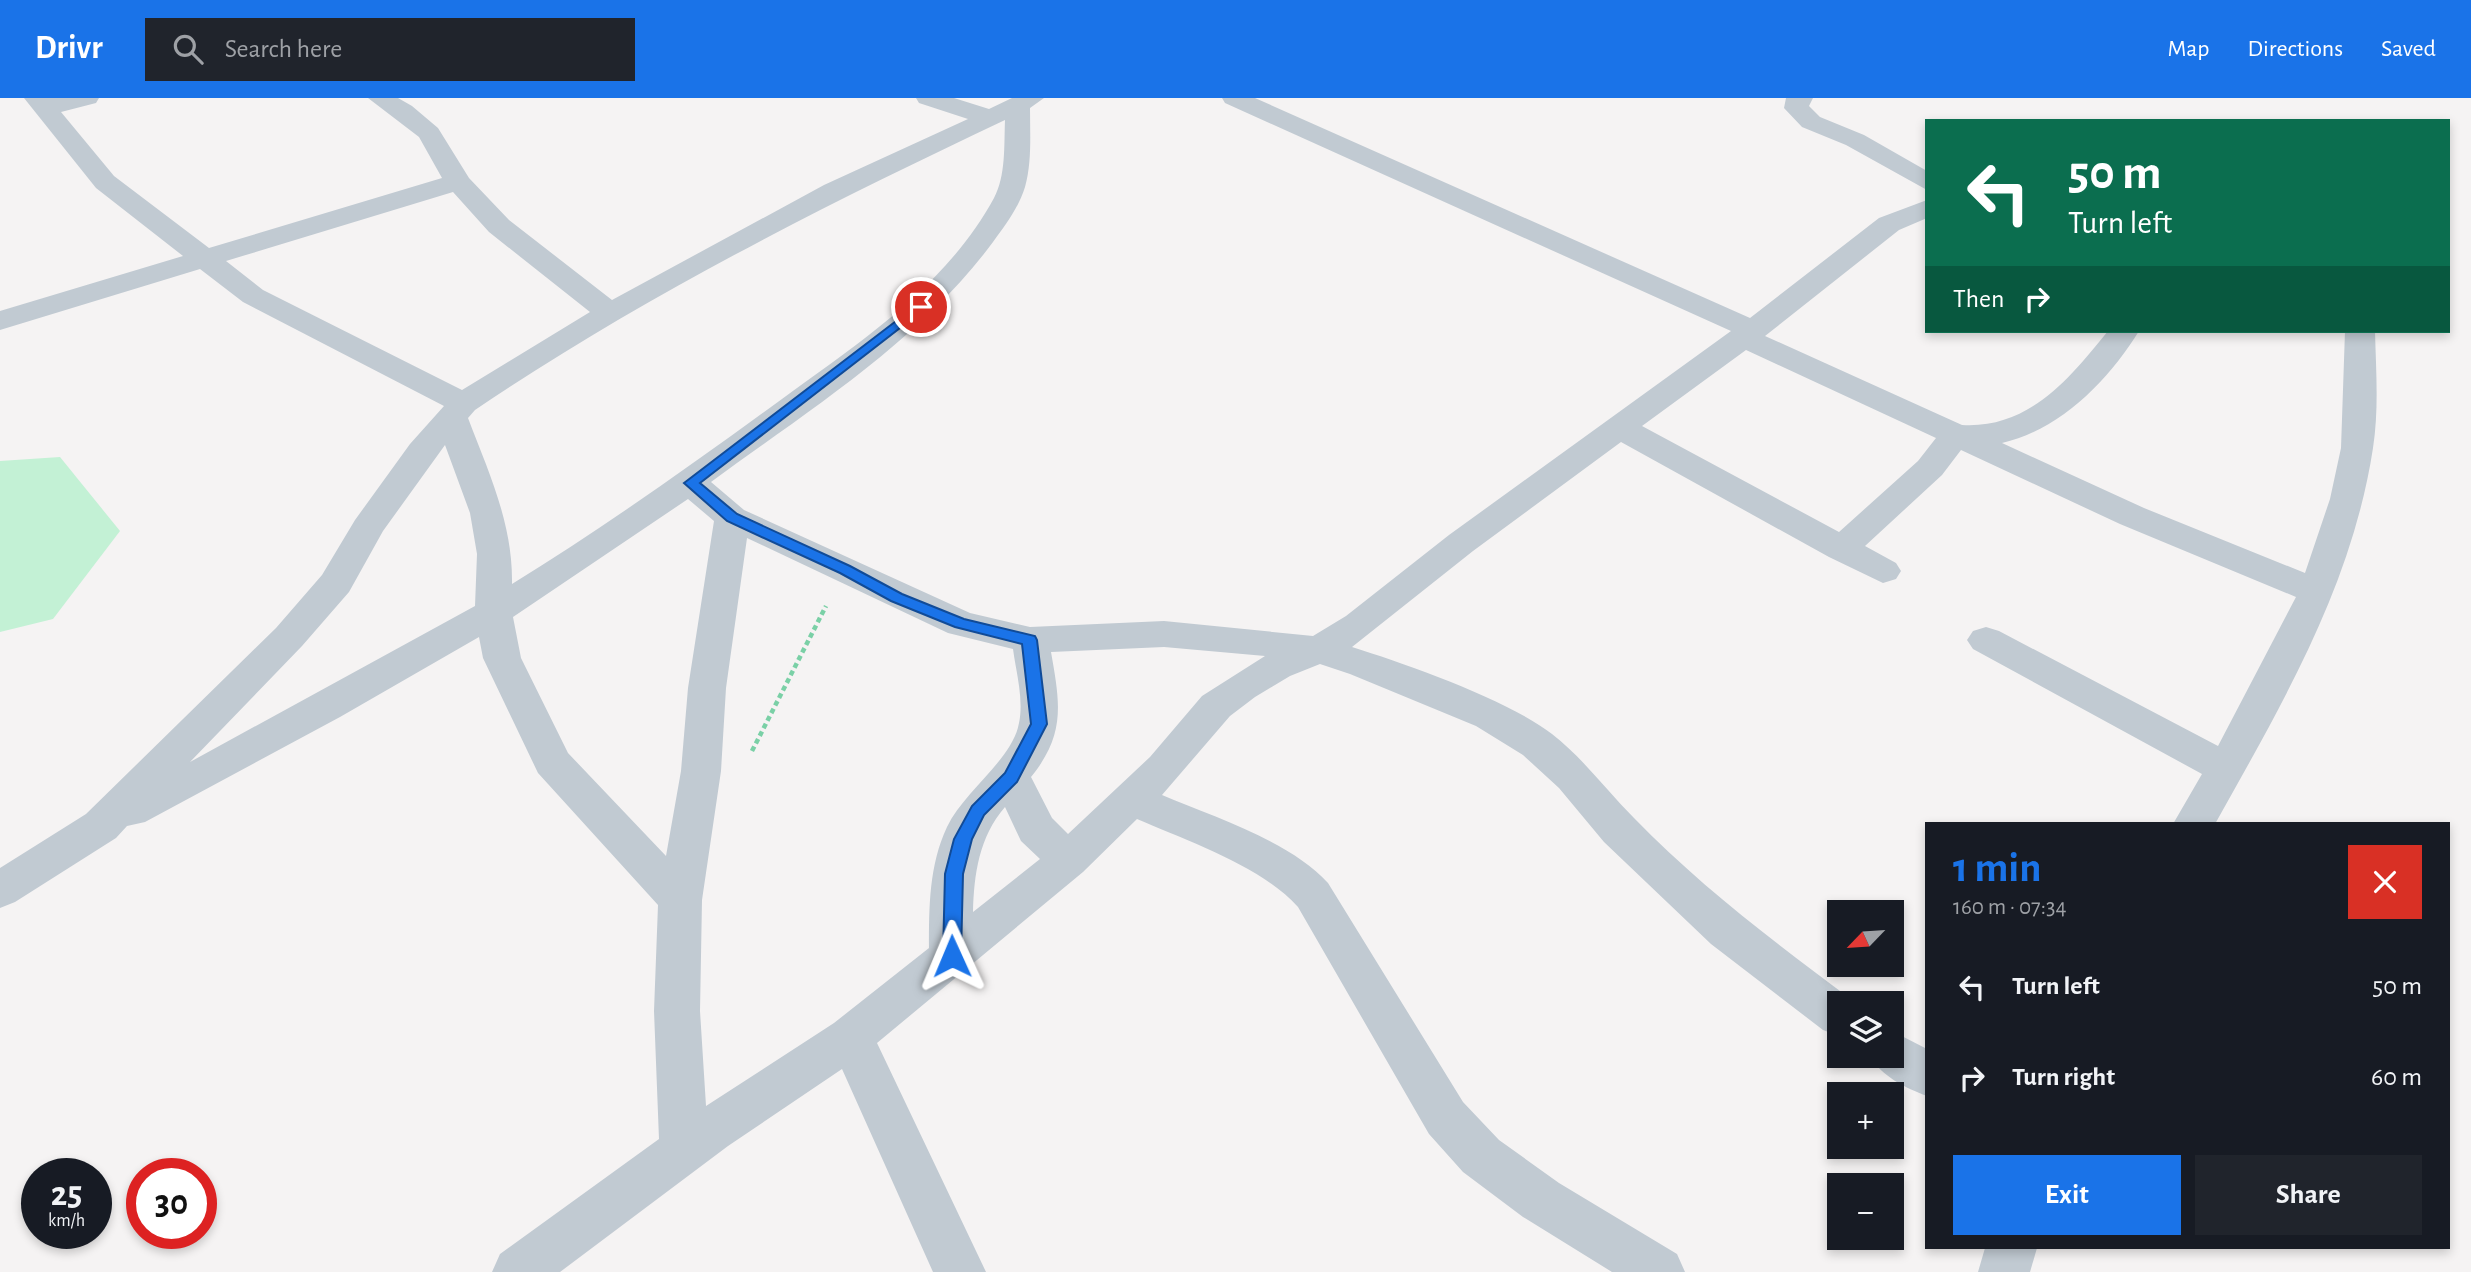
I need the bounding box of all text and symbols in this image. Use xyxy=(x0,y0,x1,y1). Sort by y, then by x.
search box xyxy=(145,18,635,81)
icon: search xyxy=(169,30,207,68)
text: Drivr xyxy=(35,32,103,65)
text: Search here xyxy=(225,36,342,62)
text: Map xyxy=(2167,37,2209,61)
text: Directions xyxy=(2247,37,2343,61)
text: Saved xyxy=(2381,37,2436,61)
icon: left xyxy=(1953,147,2044,238)
text: 50 m xyxy=(2068,149,2162,198)
text: Turn left xyxy=(2068,207,2172,239)
pin xyxy=(891,277,951,337)
icon: right xyxy=(2018,280,2056,318)
text: Then xyxy=(1953,286,2004,312)
icon: arrive xyxy=(902,288,940,326)
button: close xyxy=(2348,845,2422,919)
text: 1 min xyxy=(1953,847,2042,889)
text: 160 m · 07:34 xyxy=(1953,896,2066,919)
north arrow xyxy=(1827,900,1904,976)
map controls xyxy=(1827,900,1904,1250)
position arrow xyxy=(915,919,989,993)
icon: left xyxy=(1953,968,1991,1006)
text: Turn left xyxy=(2012,973,2100,999)
text: 50 m xyxy=(2372,973,2422,999)
button: layers xyxy=(1827,991,1904,1068)
icon: right xyxy=(1953,1059,1991,1097)
text: Turn right xyxy=(2012,1064,2115,1090)
text: 60 m xyxy=(2371,1064,2422,1090)
button: + xyxy=(1827,1082,1904,1159)
button: Exit xyxy=(1953,1155,2181,1235)
button: Share xyxy=(2195,1155,2422,1235)
speed limit sign: 30 xyxy=(126,1158,217,1249)
button: − xyxy=(1827,1173,1904,1250)
text: 25 xyxy=(51,1177,82,1212)
text: km/h xyxy=(48,1212,85,1230)

